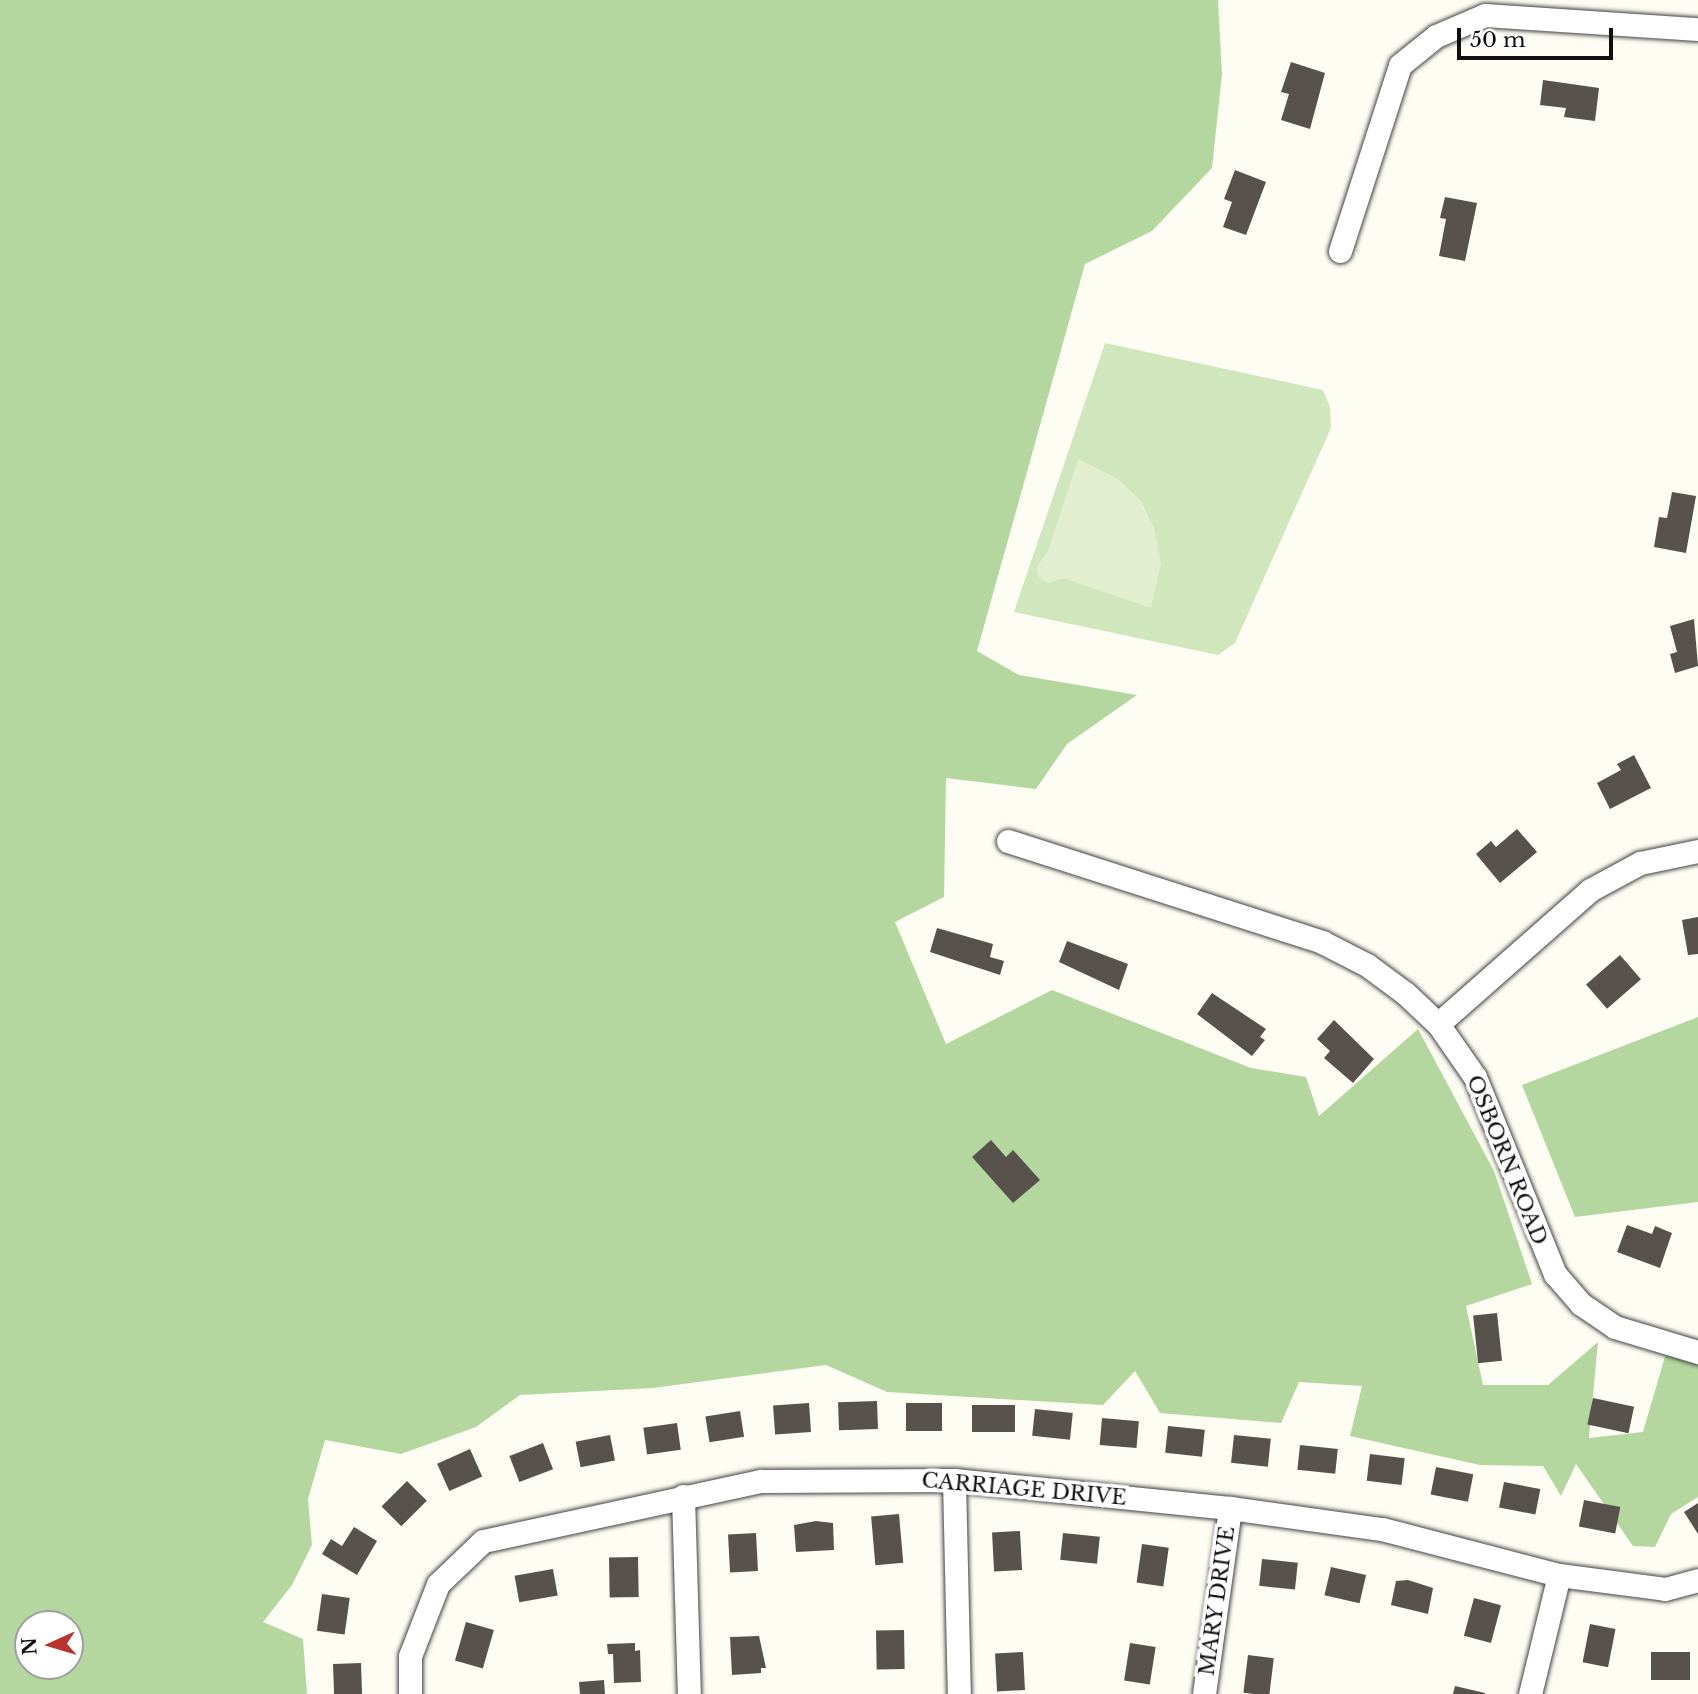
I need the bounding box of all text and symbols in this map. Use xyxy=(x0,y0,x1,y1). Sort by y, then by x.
scale bar xyxy=(1460,14,1616,58)
text: 50 m xyxy=(1470,27,1525,53)
street label: OSBORN ROAD xyxy=(1461,1071,1553,1249)
street label: CARRIAGE DRIVE xyxy=(921,1467,1127,1511)
street label: MARY DRIVE xyxy=(1194,1524,1240,1678)
north arrow xyxy=(14,1610,84,1680)
text: N xyxy=(17,1637,42,1656)

